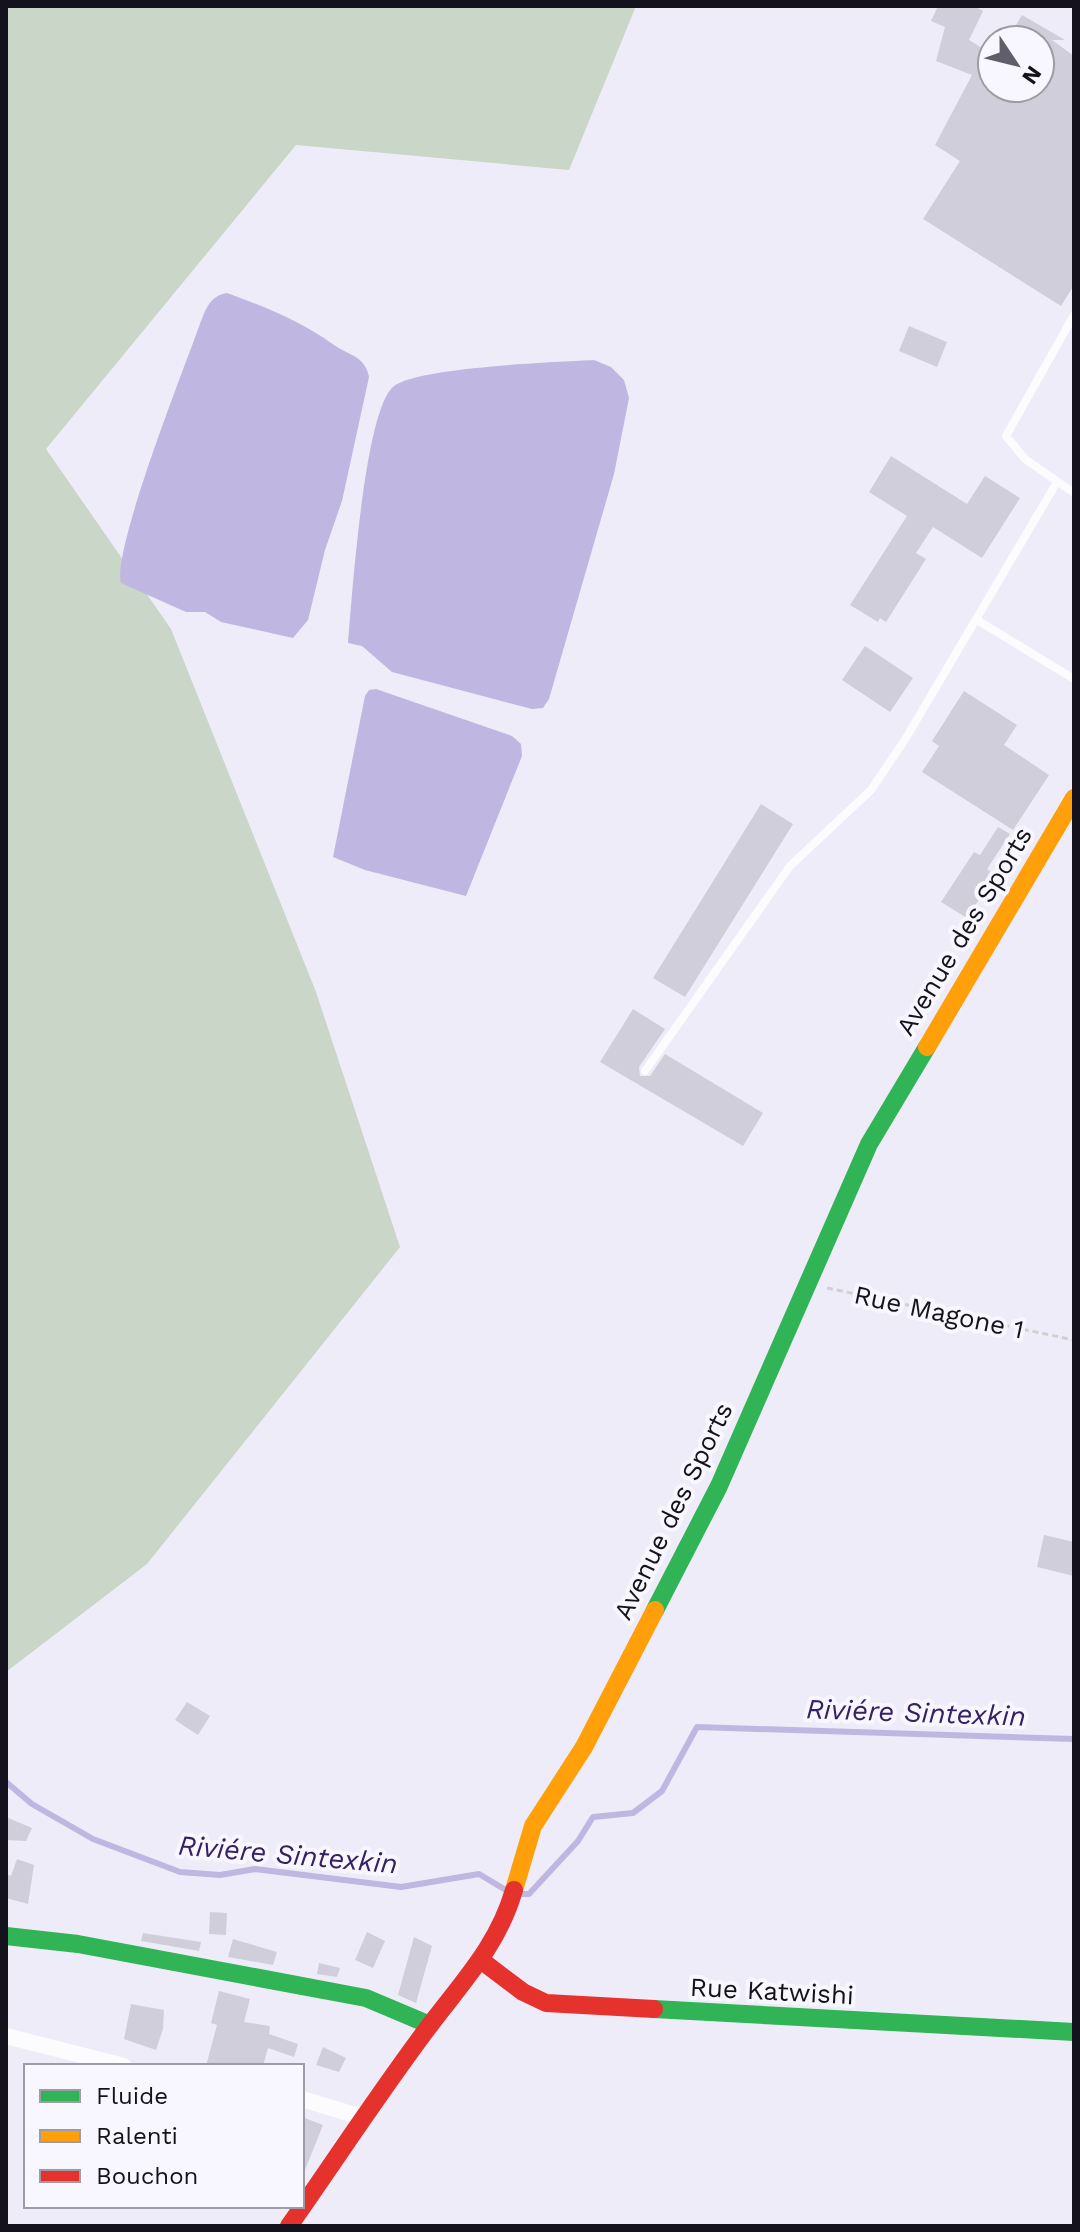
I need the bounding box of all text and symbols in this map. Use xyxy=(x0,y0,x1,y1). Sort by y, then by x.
north arrow xyxy=(976,24,1056,104)
text: N xyxy=(1017,61,1047,89)
street label: Avenue des Sports xyxy=(890,821,1038,1041)
street label: Rue Magone 1 xyxy=(851,1279,1027,1345)
street label: Avenue des Sports xyxy=(607,1398,739,1624)
water label: Riviére Sintexkin xyxy=(805,1692,1026,1733)
water label: Riviére Sintexkin xyxy=(177,1828,399,1881)
street label: Rue Katwishi xyxy=(689,1972,855,2010)
legend xyxy=(24,2064,304,2208)
text: Fluide xyxy=(96,2082,168,2110)
text: Ralenti xyxy=(96,2122,178,2150)
text: Bouchon xyxy=(96,2162,198,2190)

